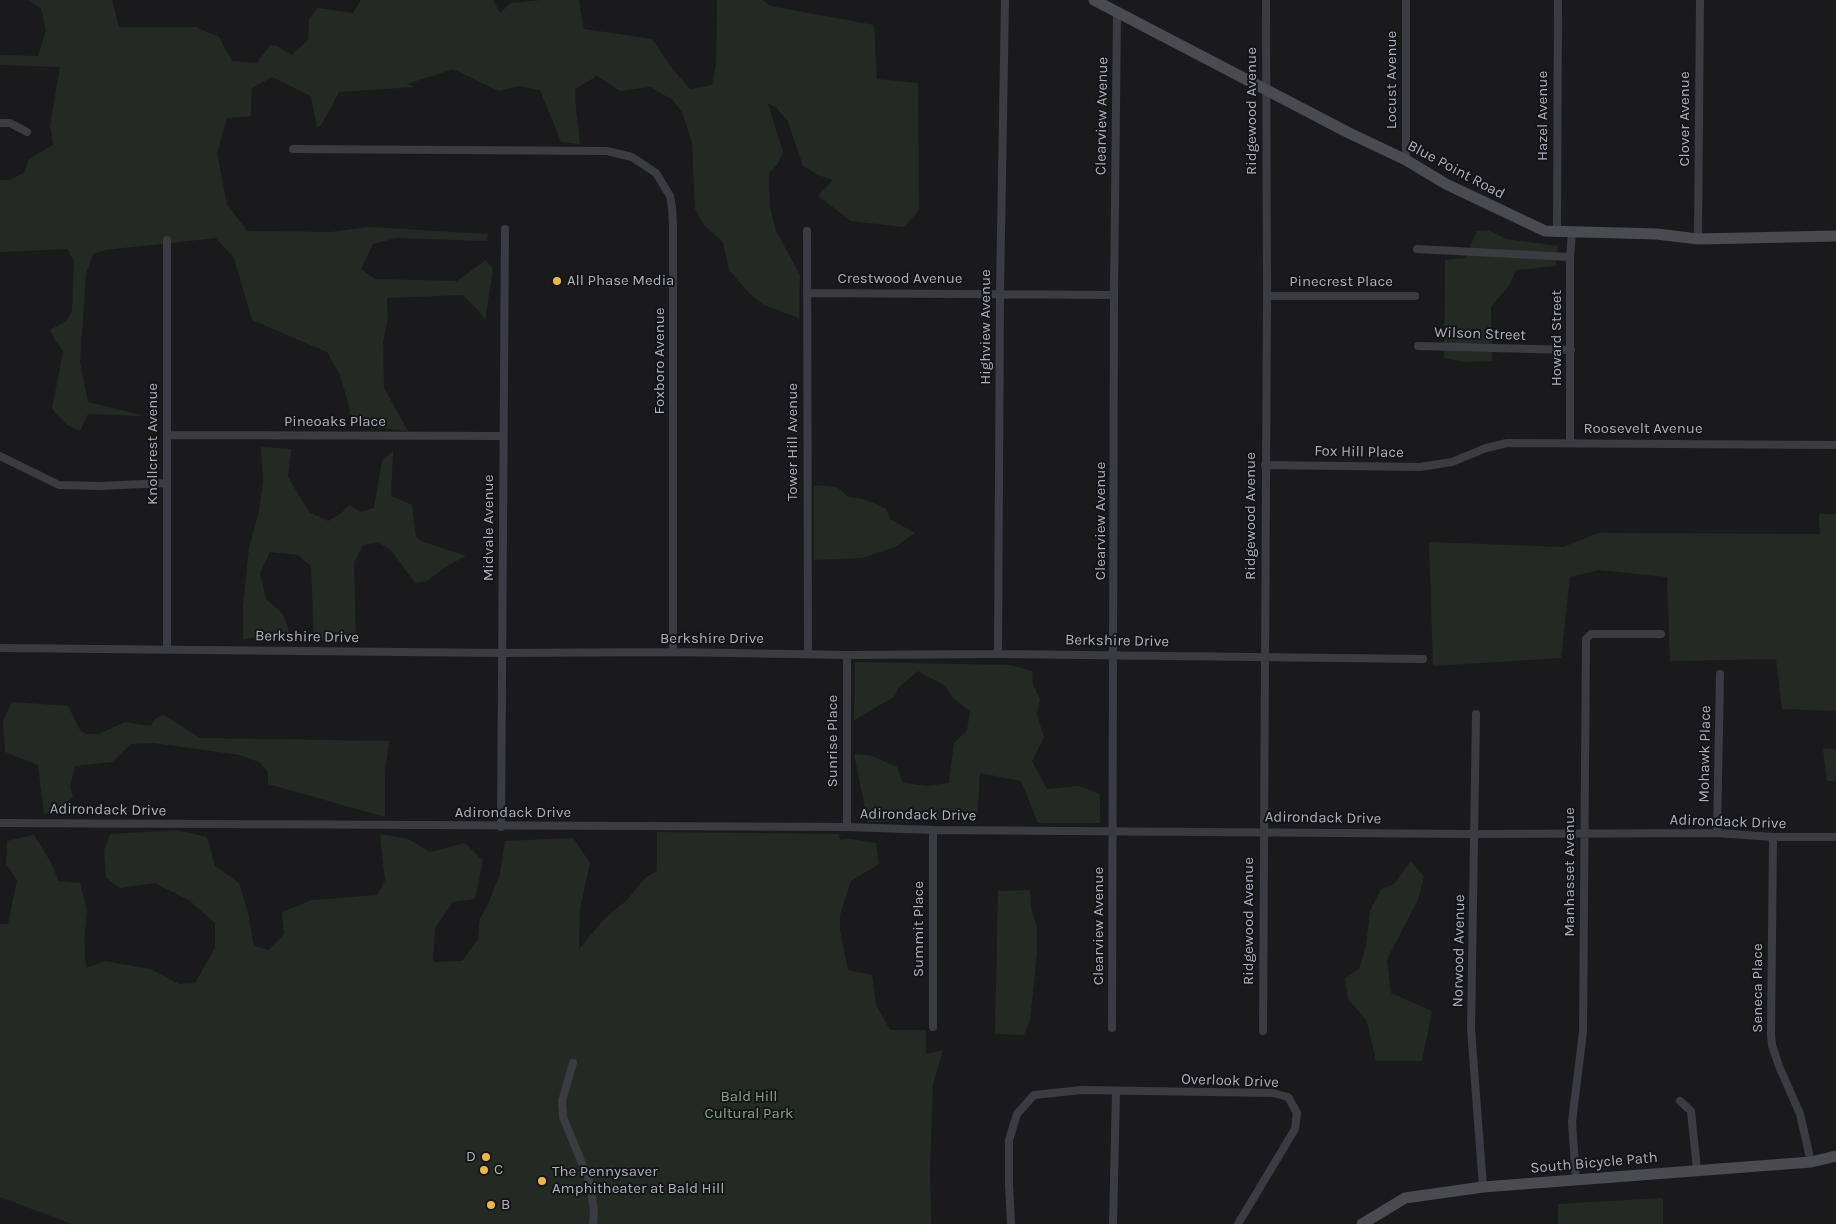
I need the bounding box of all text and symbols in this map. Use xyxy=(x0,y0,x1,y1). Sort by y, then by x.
street label: Locust Avenue xyxy=(1383,31,1401,129)
street label: Ridgewood Avenue xyxy=(1243,47,1261,175)
street label: Clearview Avenue xyxy=(1092,57,1112,175)
street label: Hazel Avenue xyxy=(1534,71,1552,161)
street label: Clover Avenue xyxy=(1676,71,1694,167)
street label: Blue Point Road xyxy=(1404,137,1508,203)
street label: Highview Avenue xyxy=(977,269,995,385)
street label: Crestwood Avenue xyxy=(838,270,962,288)
place label: All Phase Media xyxy=(567,272,674,290)
street label: Pinecrest Place xyxy=(1289,273,1393,291)
marker: All Phase Media xyxy=(551,275,563,287)
street label: Howard Street xyxy=(1548,290,1566,386)
street label: Foxboro Avenue xyxy=(651,308,669,414)
street label: Wilson Street xyxy=(1434,323,1526,345)
street label: Knollcrest Avenue xyxy=(144,383,162,505)
street label: Tower Hill Avenue xyxy=(784,383,802,501)
street label: Pineoaks Place xyxy=(284,413,386,431)
street label: Roosevelt Avenue xyxy=(1583,420,1703,438)
street label: Fox Hill Place xyxy=(1314,442,1404,462)
street label: Ridgewood Avenue xyxy=(1242,452,1260,580)
street label: Clearview Avenue xyxy=(1092,462,1110,580)
street label: Midvale Avenue xyxy=(480,475,498,581)
street label: Berkshire Drive xyxy=(255,627,359,647)
street label: Berkshire Drive xyxy=(660,630,764,648)
street label: Berkshire Drive xyxy=(1065,631,1169,651)
street label: Sunrise Place xyxy=(824,695,842,787)
street label: Mohawk Place xyxy=(1695,705,1715,803)
street label: Adirondack Drive xyxy=(50,800,166,820)
street label: Adirondack Drive xyxy=(455,804,571,822)
street label: Adirondack Drive xyxy=(860,805,976,825)
street label: Manhasset Avenue xyxy=(1561,807,1579,937)
street label: Adirondack Drive xyxy=(1265,808,1381,828)
street label: Adirondack Drive xyxy=(1669,811,1787,833)
street label: Ridgewood Avenue xyxy=(1240,857,1258,985)
street label: Clearview Avenue xyxy=(1090,867,1108,985)
street label: Summit Place xyxy=(910,881,928,977)
street label: Norwood Avenue xyxy=(1449,894,1469,1008)
street label: Seneca Place xyxy=(1749,943,1767,1033)
street label: Overlook Drive xyxy=(1181,1070,1279,1092)
park label: Bald Hill Cultural Park xyxy=(704,1088,794,1123)
place label: D xyxy=(466,1148,476,1166)
street label: South Bicycle Path xyxy=(1530,1148,1658,1178)
marker: D xyxy=(480,1151,492,1163)
place label: C xyxy=(494,1161,503,1179)
place label: The Pennysaver Amphitheater at Bald Hill xyxy=(552,1163,725,1198)
marker: C xyxy=(478,1164,490,1176)
marker: The Pennysaver Amphitheater at Bald Hill xyxy=(536,1175,548,1187)
place label: B xyxy=(501,1196,510,1214)
marker: B xyxy=(485,1199,497,1211)

